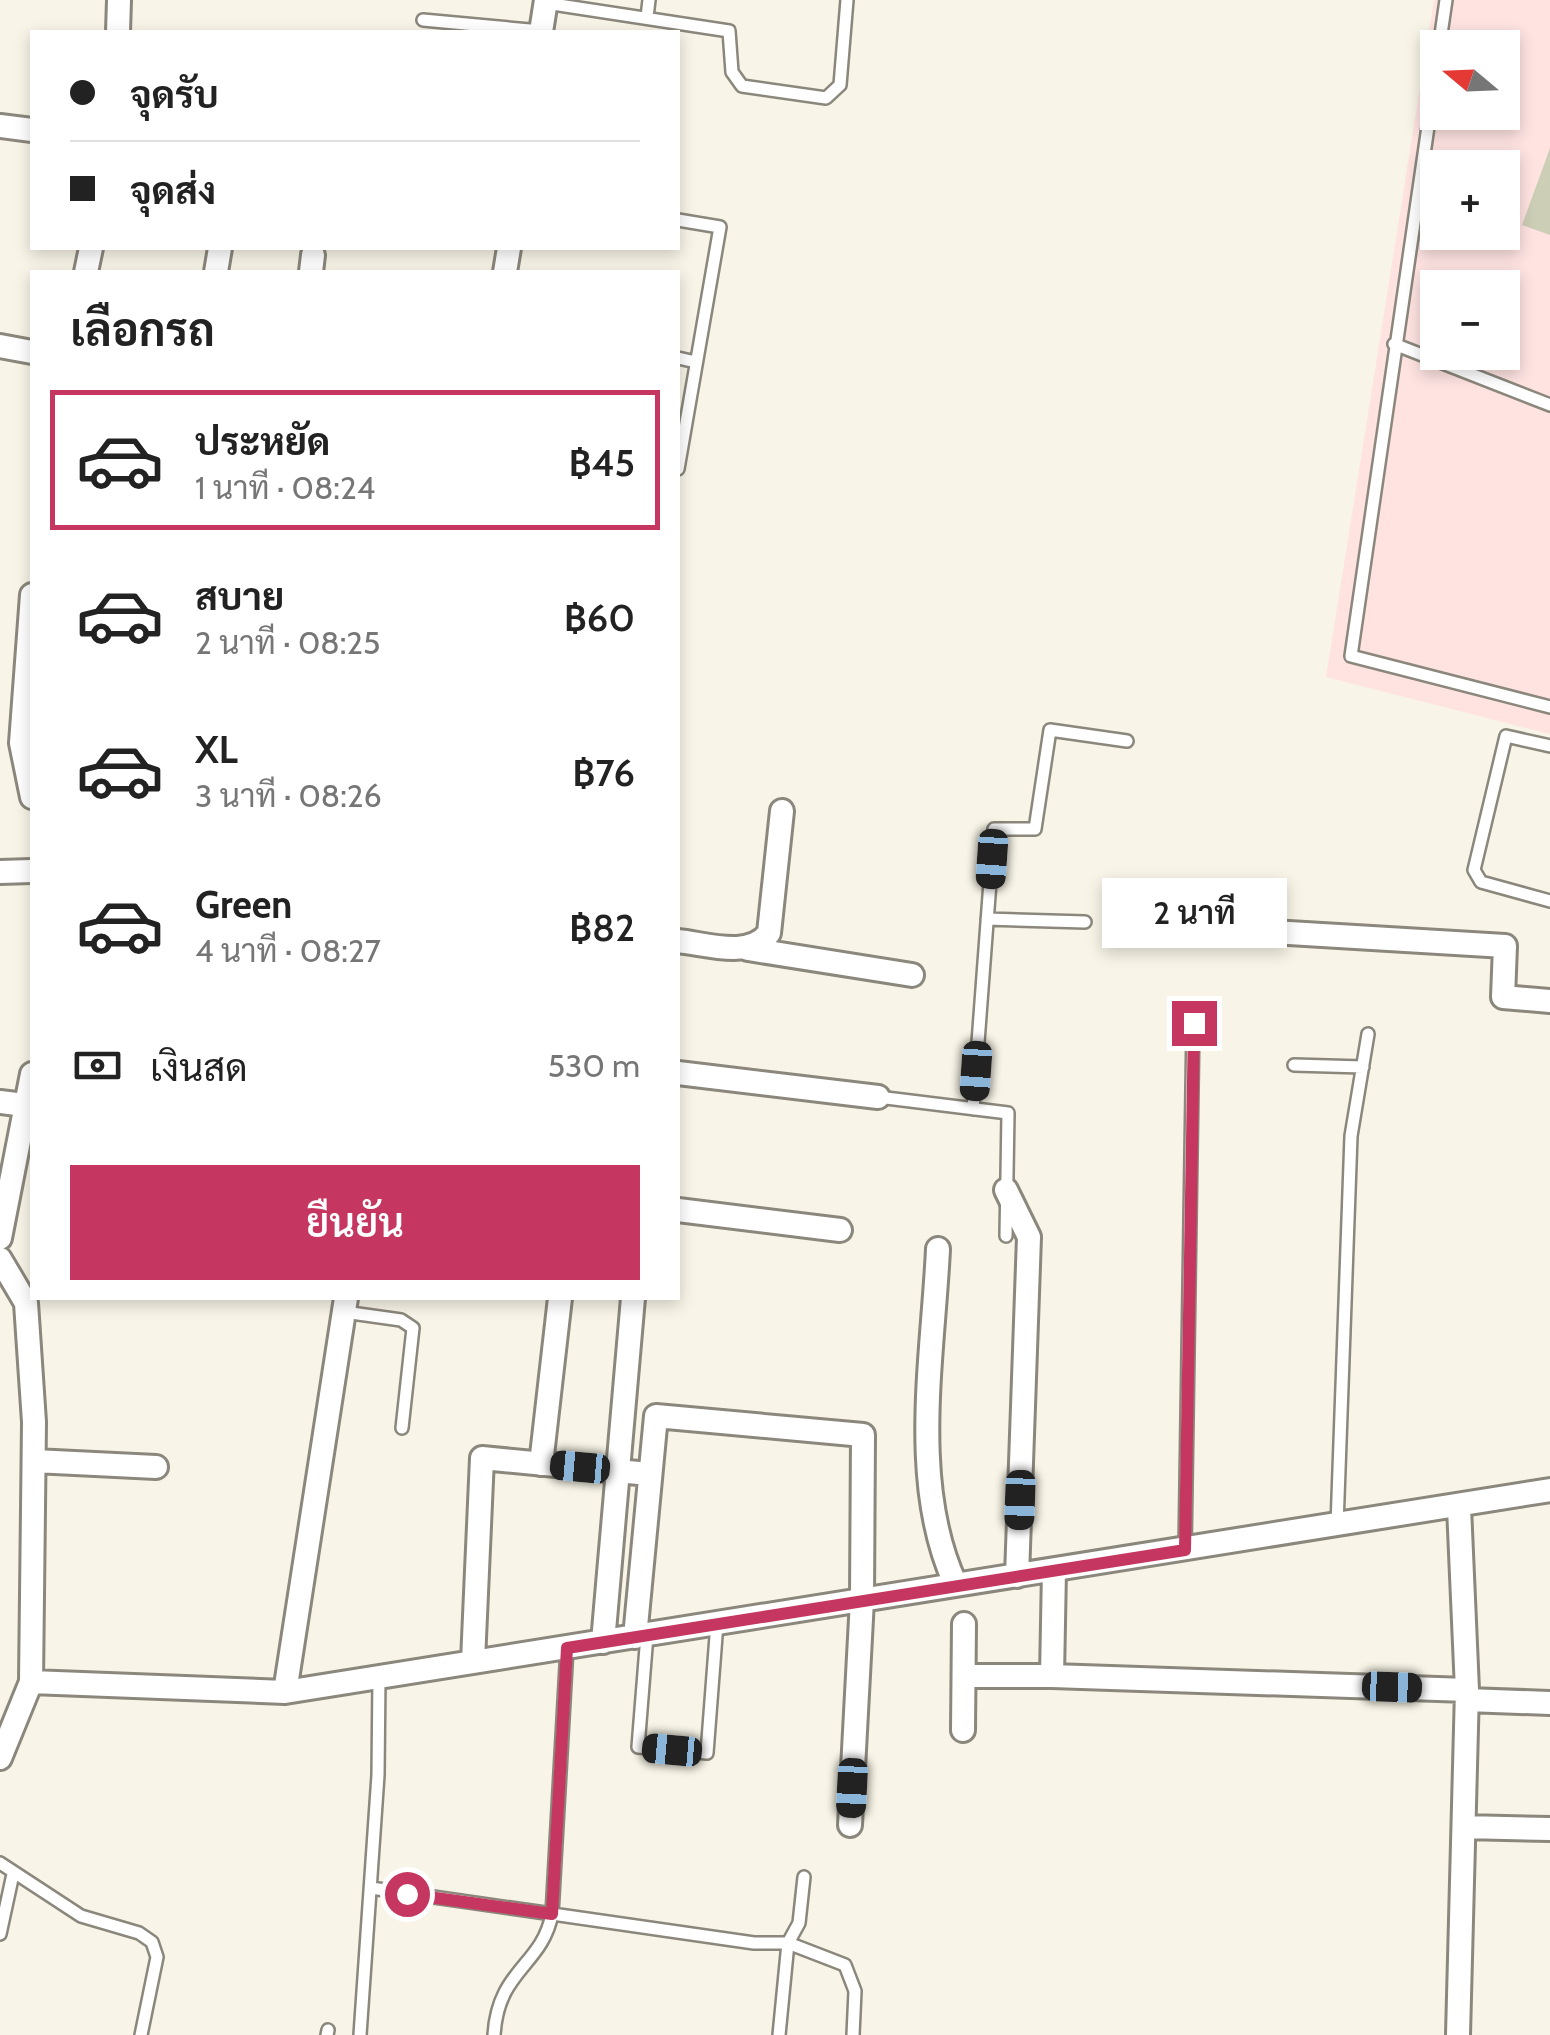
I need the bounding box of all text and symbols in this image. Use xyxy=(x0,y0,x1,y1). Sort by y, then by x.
north arrow xyxy=(1420,30,1520,130)
map controls xyxy=(1420,30,1520,370)
text: จุดรับ xyxy=(130,71,219,118)
button: + xyxy=(1420,150,1520,250)
text: จุดส่ง xyxy=(130,167,216,214)
button: − xyxy=(1420,270,1520,370)
text: เลือกรถ xyxy=(70,303,215,357)
icon: car xyxy=(75,415,165,505)
text: ประหยัด xyxy=(195,418,330,465)
text: ฿45 xyxy=(569,439,635,486)
text: 1 นาที · 08:24 xyxy=(195,468,375,507)
icon: car xyxy=(75,570,165,660)
text: สบาย xyxy=(195,573,284,620)
text: ฿60 xyxy=(564,594,635,641)
text: 2 นาที · 08:25 xyxy=(195,623,380,662)
icon: car xyxy=(75,725,165,815)
text: XL xyxy=(195,726,238,773)
text: ฿76 xyxy=(572,749,635,796)
text: 3 นาที · 08:26 xyxy=(195,776,382,815)
car xyxy=(975,828,1009,890)
callout: 2 นาที xyxy=(1102,878,1286,948)
icon: car xyxy=(75,880,165,970)
text: Green xyxy=(195,881,292,928)
text: 2 นาที xyxy=(1153,893,1236,932)
text: ฿82 xyxy=(569,904,635,951)
text: 4 นาที · 08:27 xyxy=(195,931,381,970)
route end xyxy=(1172,1001,1217,1046)
icon: cash xyxy=(70,1038,125,1093)
car xyxy=(959,1040,993,1102)
text: เงินสด xyxy=(150,1044,248,1091)
text: 530 m xyxy=(548,1046,640,1085)
button: ยืนยัน xyxy=(70,1165,640,1280)
car xyxy=(549,1449,611,1485)
car xyxy=(1004,1469,1036,1531)
car xyxy=(1361,1671,1423,1703)
car xyxy=(641,1732,703,1768)
car xyxy=(835,1757,869,1819)
route start xyxy=(385,1872,430,1917)

